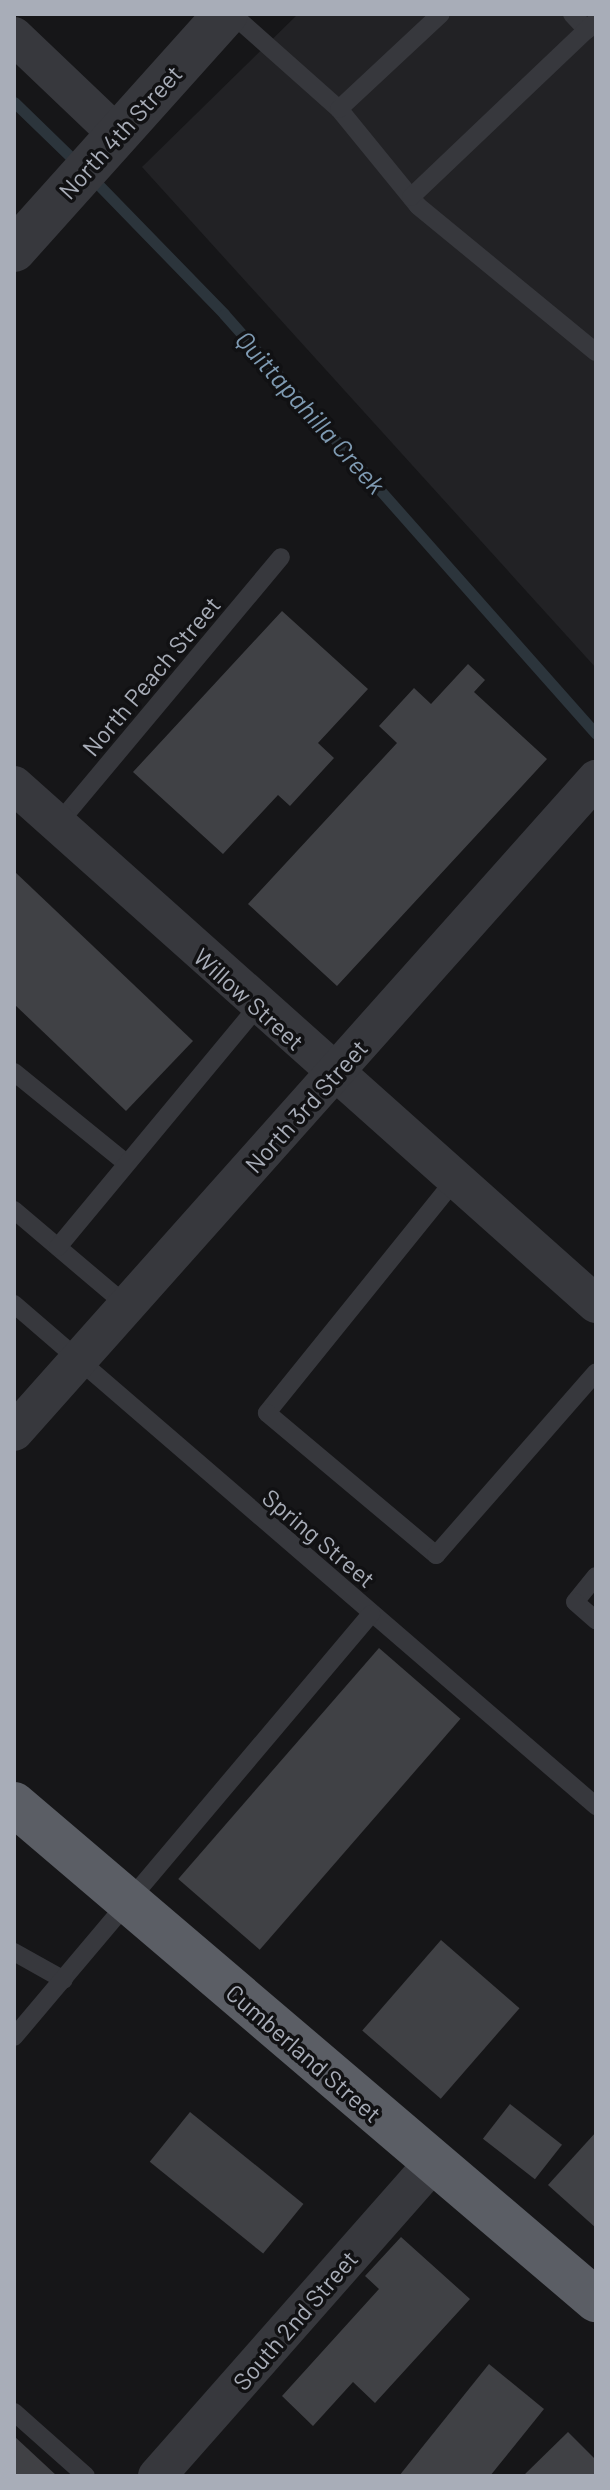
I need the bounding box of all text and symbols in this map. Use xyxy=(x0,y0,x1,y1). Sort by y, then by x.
street label: North 4th Street xyxy=(52,59,188,205)
water label: Quittapahilla Creek xyxy=(230,324,392,500)
street label: North Peach Street xyxy=(76,590,226,762)
street label: Willow Street xyxy=(188,942,310,1056)
street label: North 3rd Street xyxy=(239,1033,373,1179)
street label: Spring Street xyxy=(257,1483,381,1593)
street label: Cumberland Street xyxy=(221,1978,387,2128)
street label: South 2nd Street xyxy=(227,2244,363,2396)

